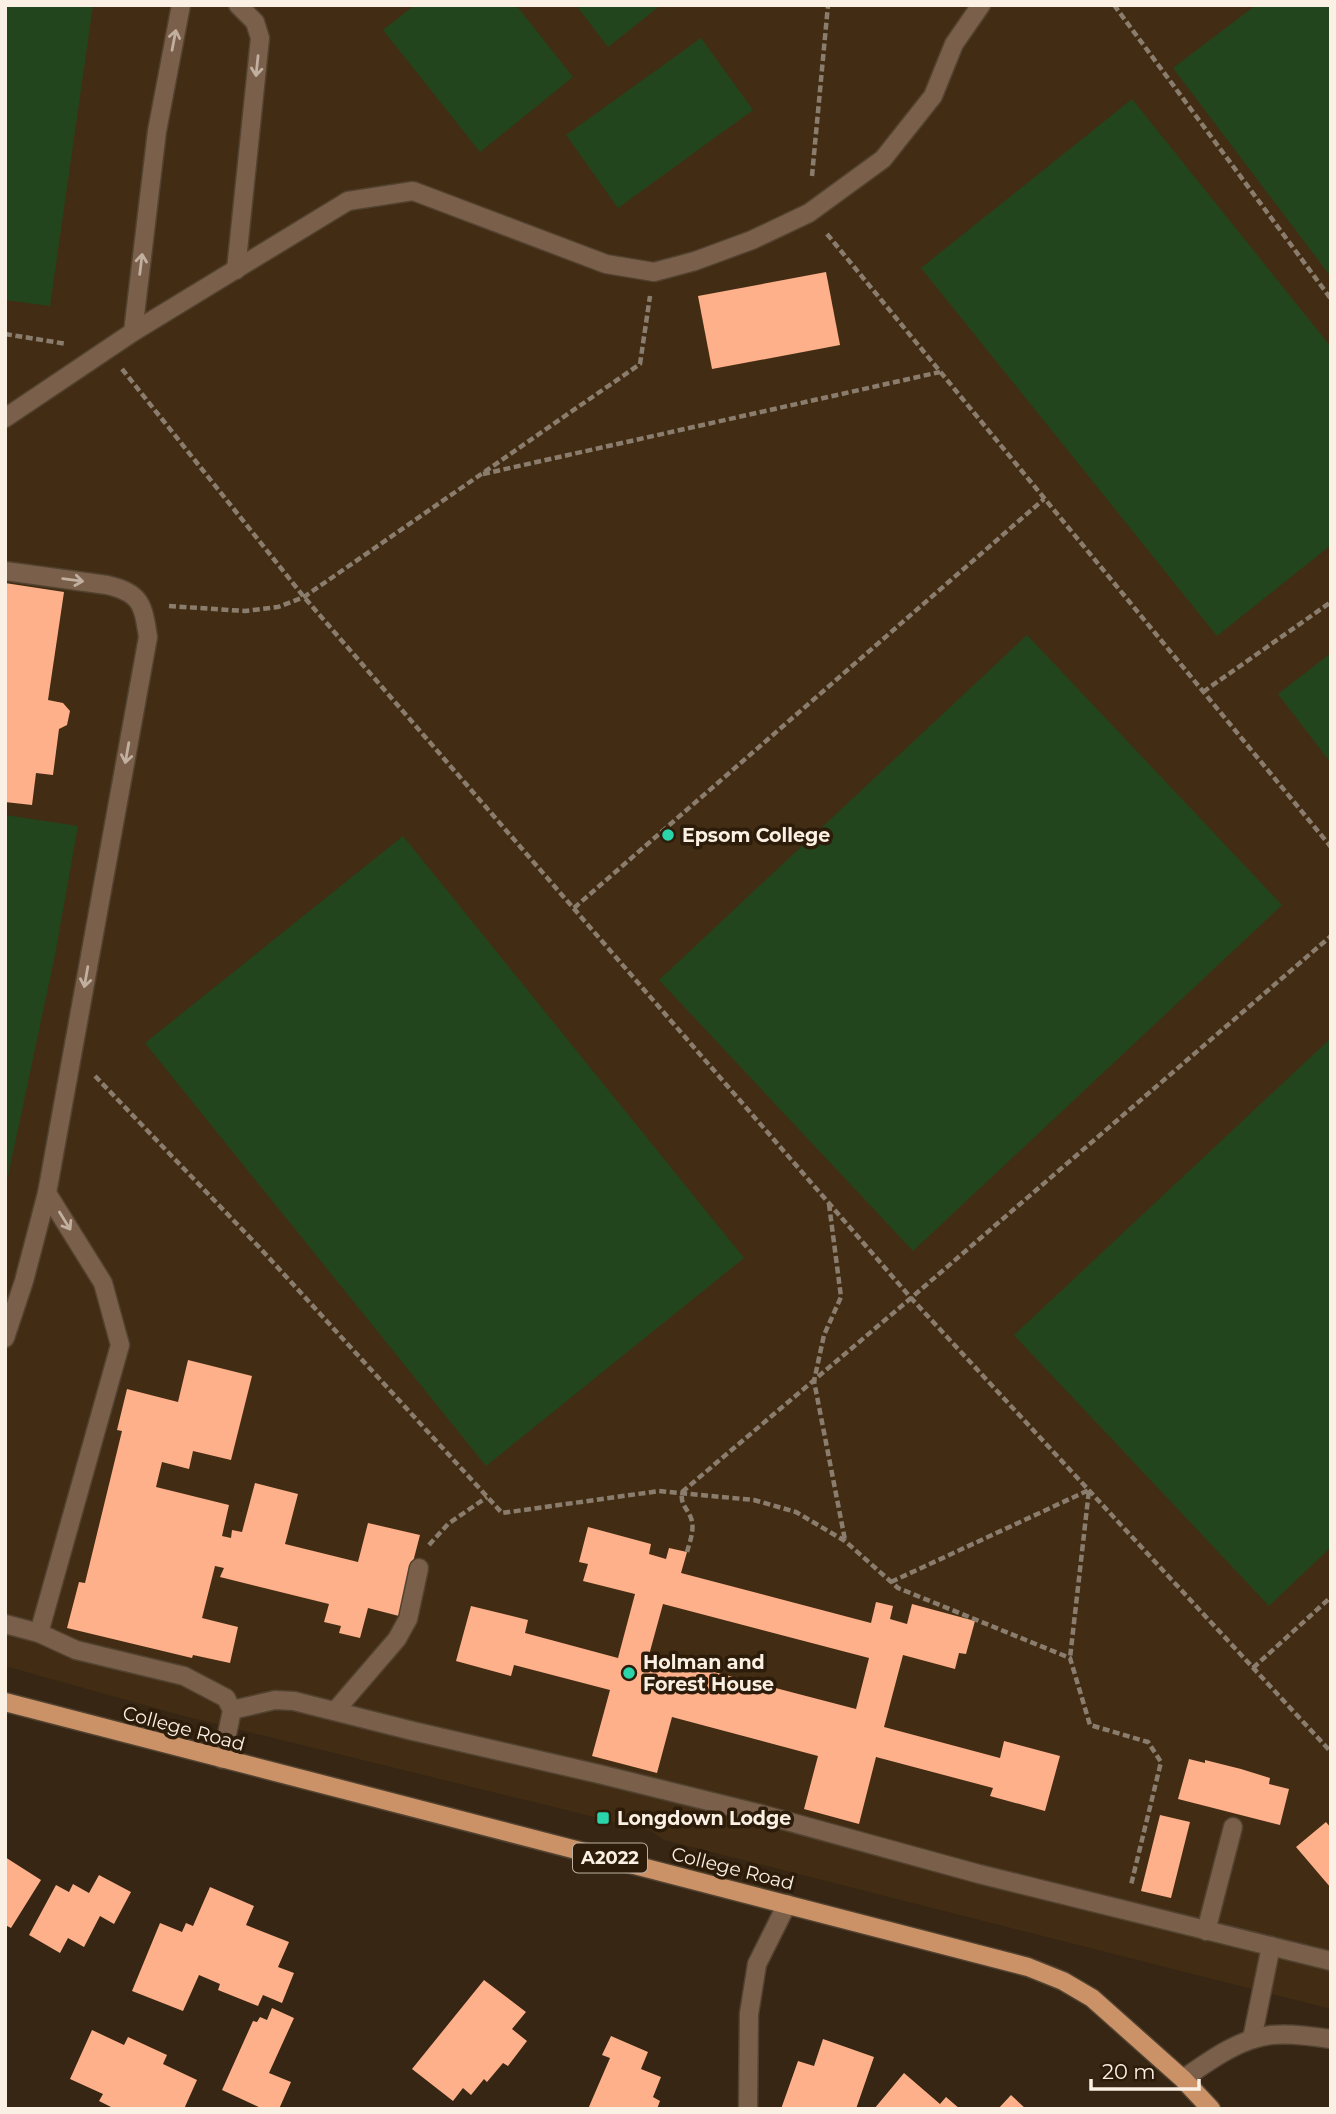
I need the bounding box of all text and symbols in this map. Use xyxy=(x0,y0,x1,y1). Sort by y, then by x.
one-way arrow xyxy=(168,29,181,51)
one-way arrow xyxy=(251,54,264,76)
one-way arrow xyxy=(134,254,147,276)
one-way arrow xyxy=(61,573,84,586)
one-way arrow xyxy=(119,741,133,764)
place label: Epsom College xyxy=(682,824,830,847)
marker: Epsom College xyxy=(660,827,676,843)
one-way arrow xyxy=(79,965,92,988)
one-way arrow xyxy=(58,1210,72,1230)
place label: Holman and Forest House xyxy=(643,1651,774,1696)
marker: Holman and Forest House xyxy=(621,1665,637,1681)
street label: College Road xyxy=(120,1701,248,1756)
place label: Longdown Lodge xyxy=(617,1807,791,1830)
marker: Longdown Lodge xyxy=(595,1810,611,1826)
street label: College Road xyxy=(669,1842,797,1895)
road number: A2022 xyxy=(573,1844,647,1872)
scale bar xyxy=(1091,2048,1200,2092)
text: 20 m xyxy=(1102,2059,1156,2084)

